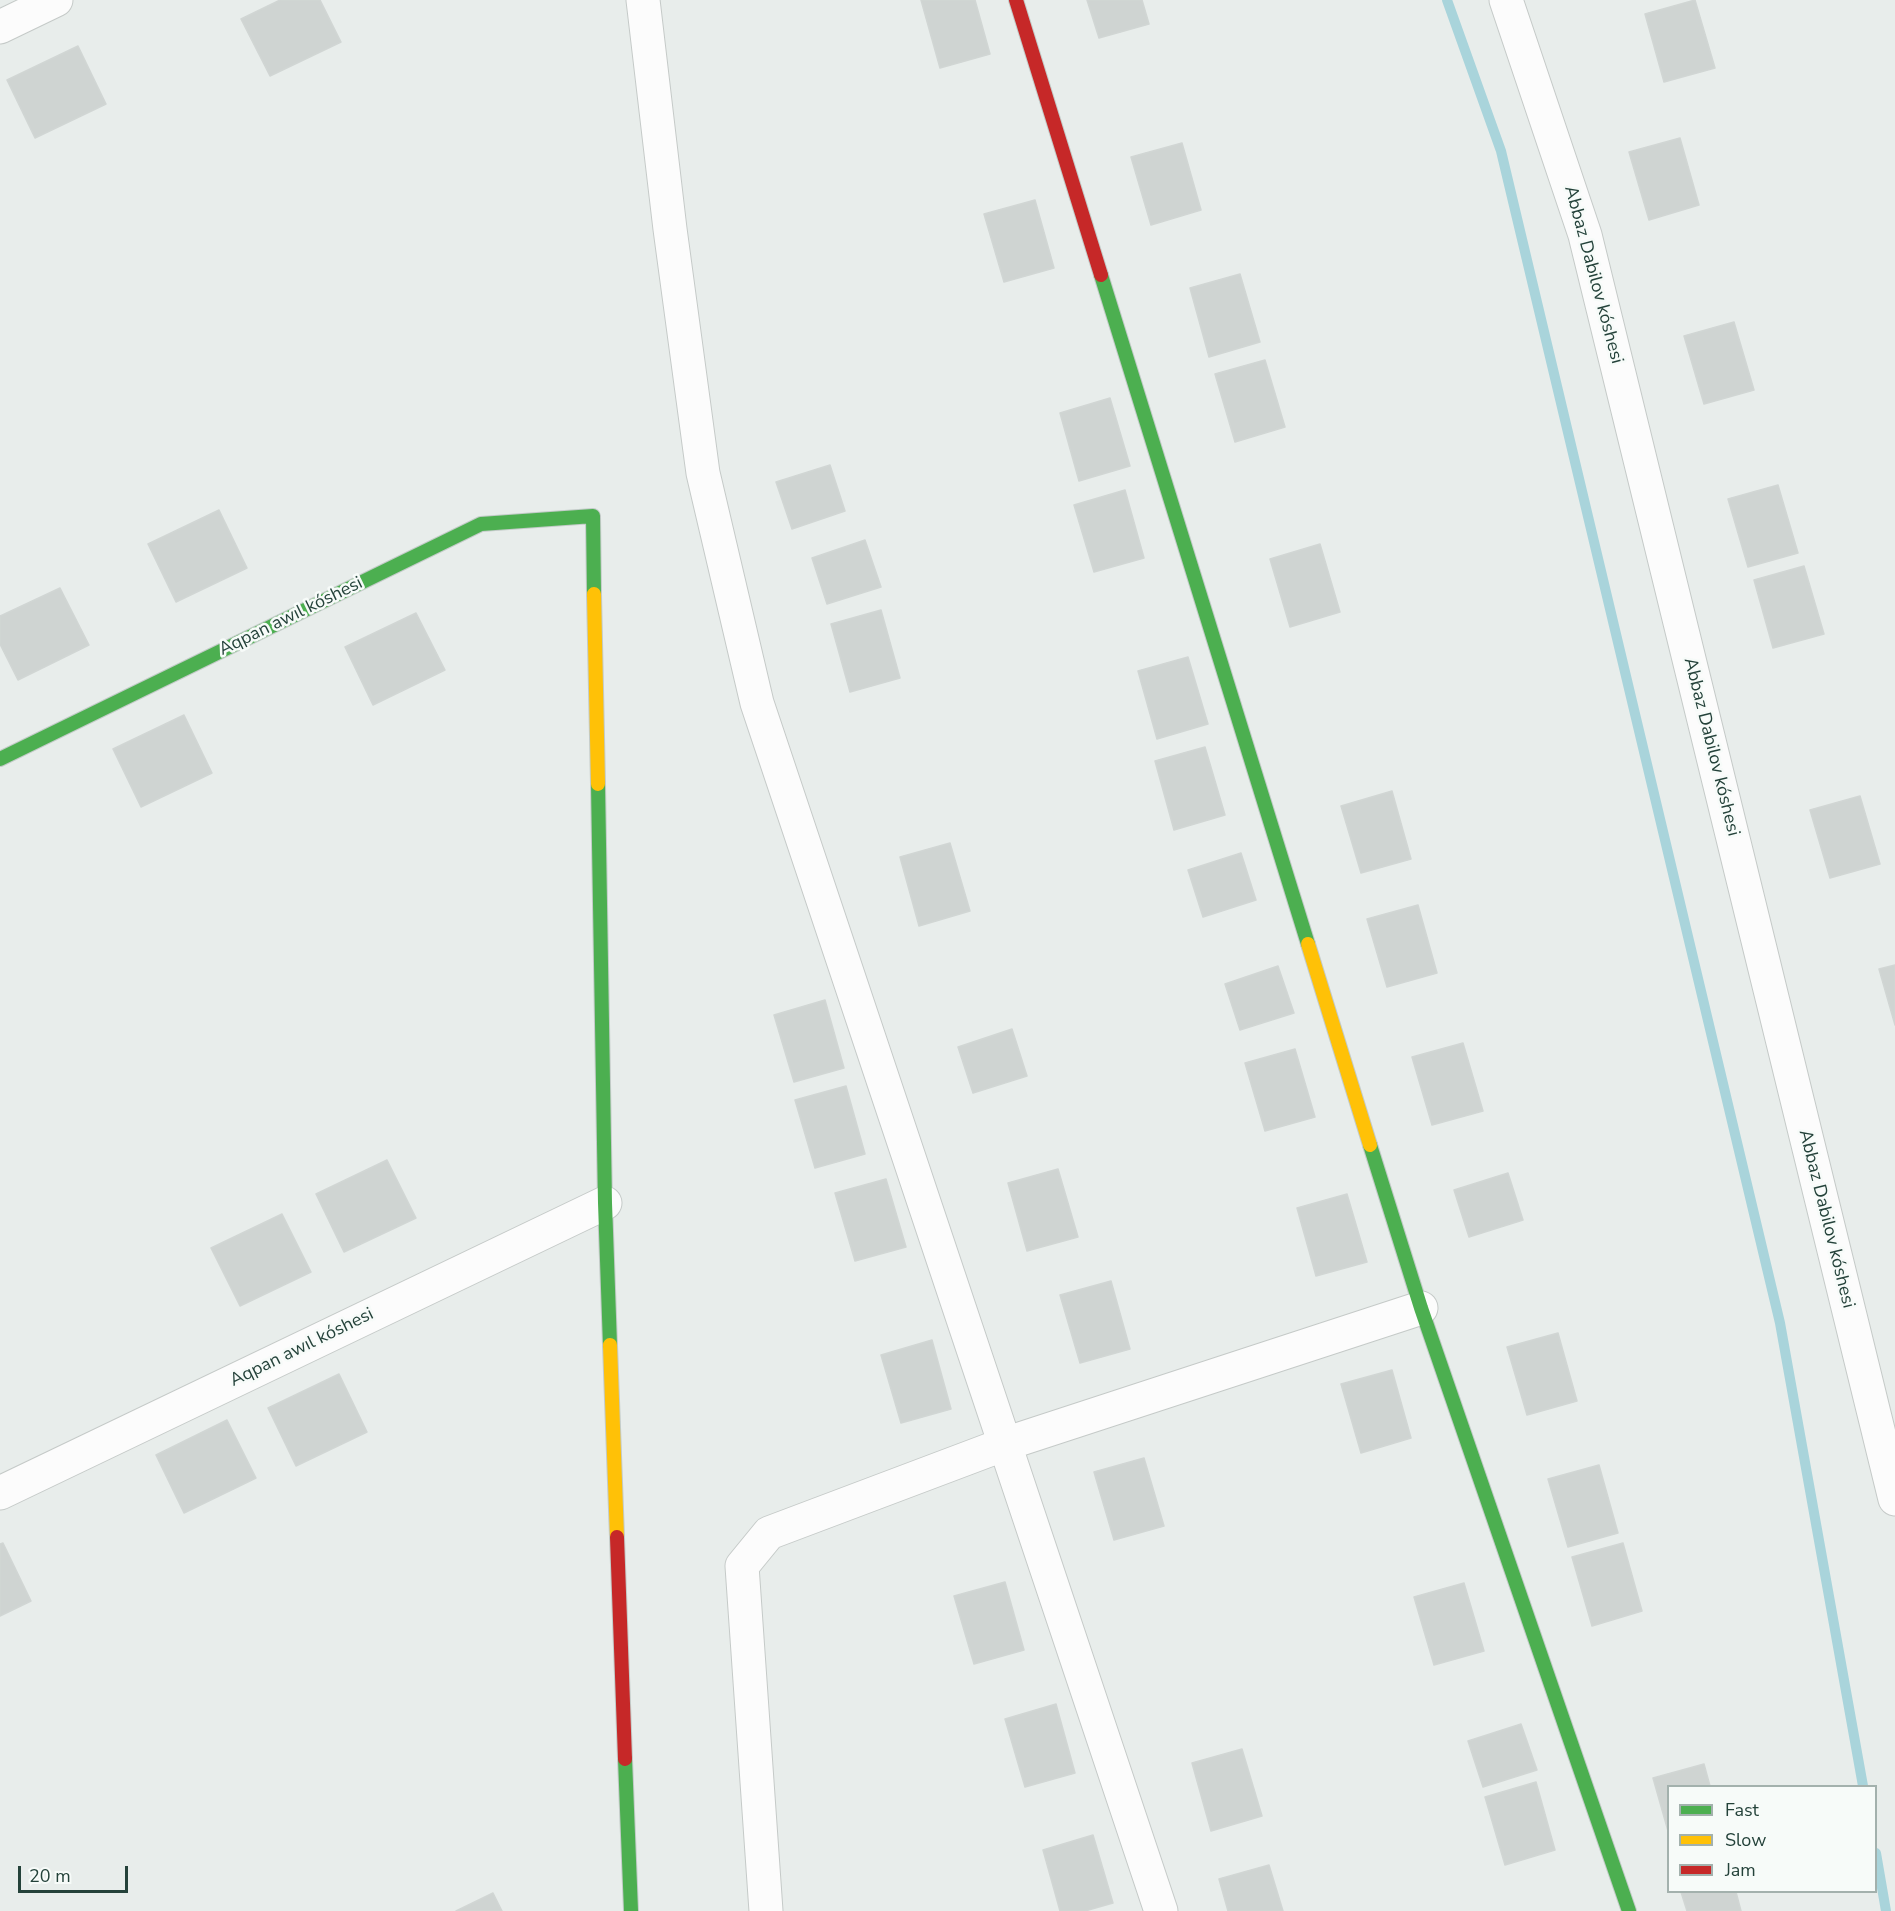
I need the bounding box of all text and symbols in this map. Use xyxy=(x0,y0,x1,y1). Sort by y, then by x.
street label: Abbaz Dabilov kóshesi xyxy=(1559,184,1627,366)
street label: Aqpan awıl kóshesi xyxy=(216,573,366,661)
street label: Abbaz Dabilov kóshesi xyxy=(1678,655,1744,839)
street label: Abbaz Dabilov kóshesi xyxy=(1793,1127,1859,1311)
street label: Aqpan awıl kóshesi xyxy=(227,1304,377,1392)
legend xyxy=(1667,1785,1877,1893)
text: Fast xyxy=(1725,1798,1759,1822)
text: Slow xyxy=(1725,1828,1766,1852)
scale bar xyxy=(21,1854,130,1892)
text: Jam xyxy=(1725,1858,1756,1882)
text: 20 m xyxy=(29,1864,71,1888)

